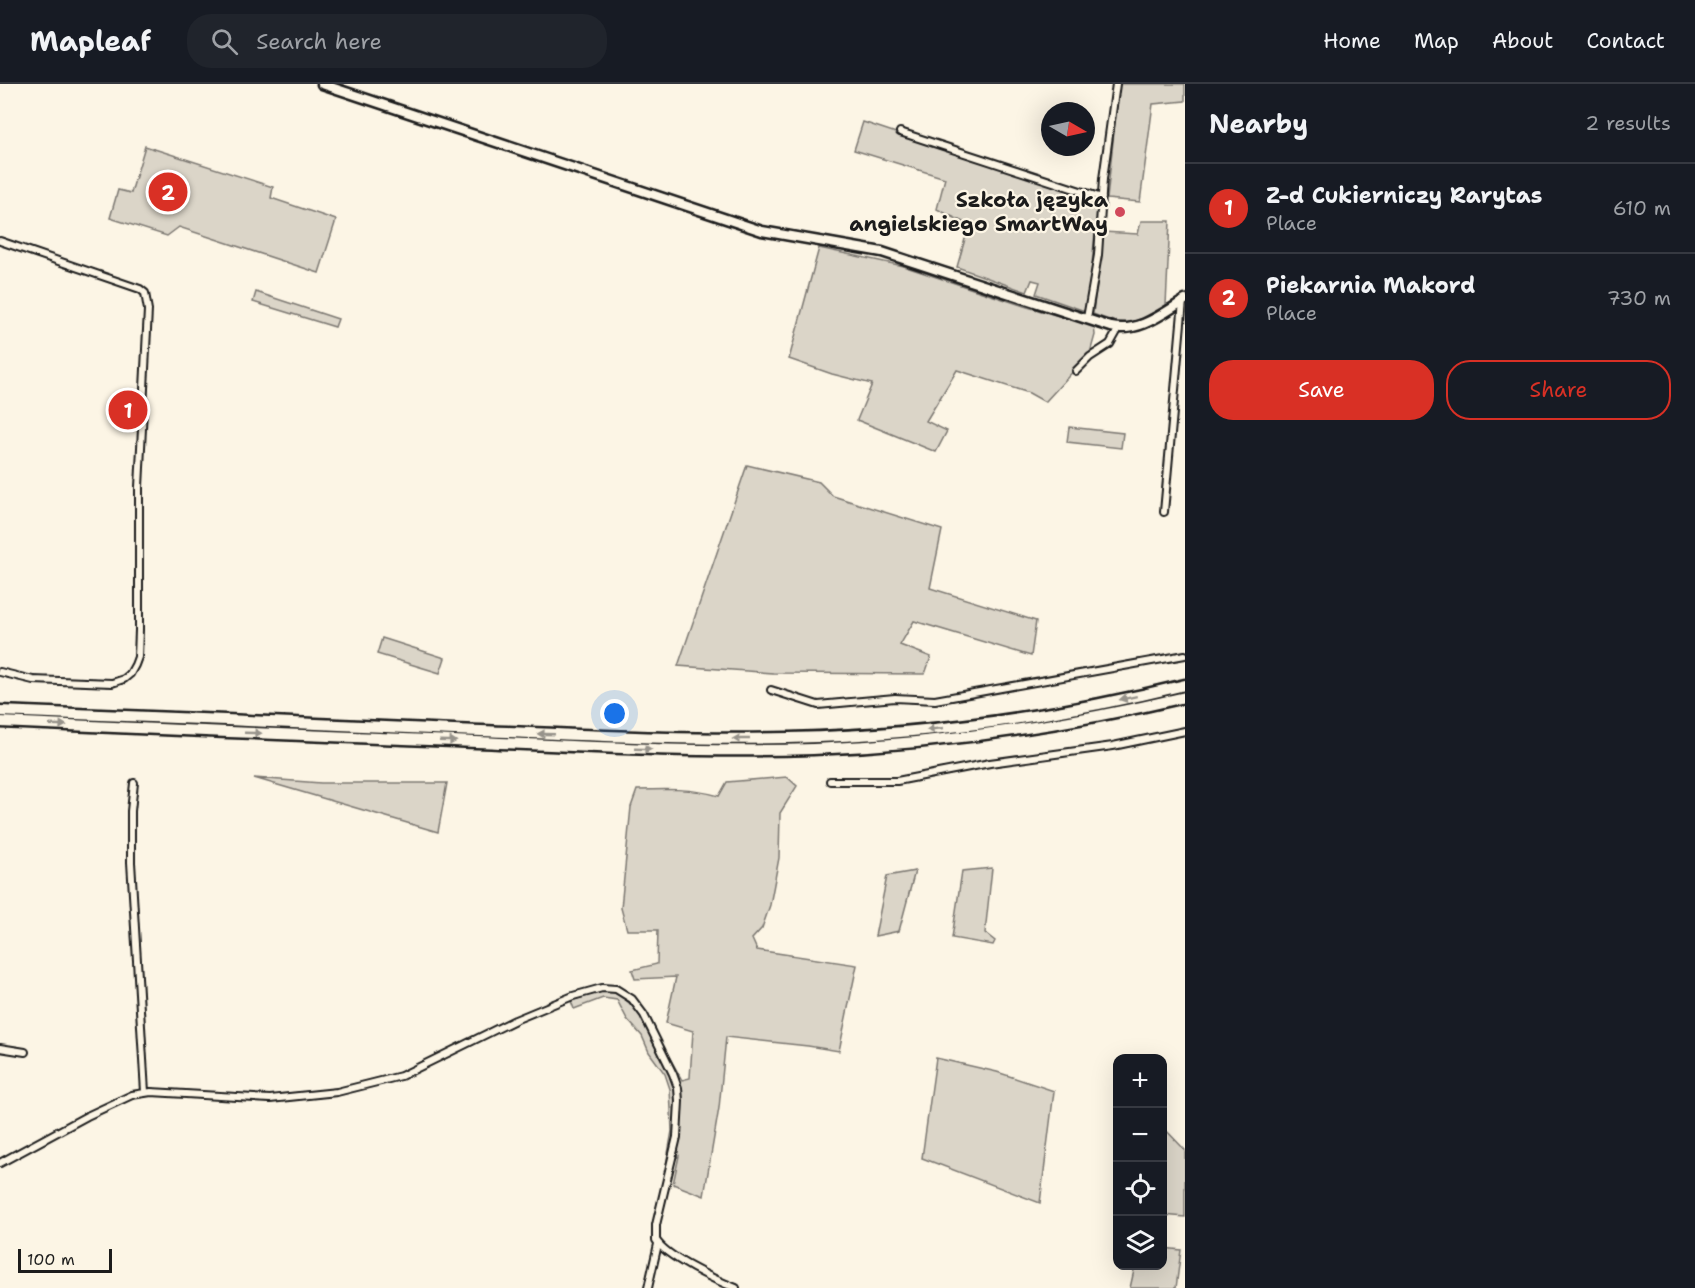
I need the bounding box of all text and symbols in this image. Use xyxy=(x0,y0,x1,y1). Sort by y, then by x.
search box xyxy=(187,14,607,68)
text: Mapleaf xyxy=(30,22,151,60)
icon: search xyxy=(208,25,241,58)
text: Search here xyxy=(256,27,382,56)
text: Home xyxy=(1323,27,1381,55)
text: Map xyxy=(1414,27,1459,55)
text: About xyxy=(1492,27,1553,55)
text: Contact xyxy=(1586,27,1665,55)
north arrow xyxy=(1041,102,1095,156)
text: Nearby xyxy=(1209,106,1308,141)
text: 2 results xyxy=(1585,110,1671,136)
pin: 2 xyxy=(148,170,188,214)
text: Z-d Cukierniczy Rarytas xyxy=(1266,181,1542,210)
place label: Szkoła języka angielskiego SmartWay xyxy=(849,186,1109,238)
text: 1 xyxy=(1224,195,1233,221)
text: 610 m xyxy=(1613,195,1671,221)
marker: Szkoła języka angielskiego SmartWay xyxy=(1113,205,1127,219)
text: Place xyxy=(1266,210,1317,236)
text: Piekarnia Makord xyxy=(1266,271,1475,300)
text: 2 xyxy=(1222,285,1236,311)
text: 730 m xyxy=(1607,285,1671,311)
text: Place xyxy=(1266,300,1317,326)
button: Save xyxy=(1209,360,1434,420)
button: Share xyxy=(1446,360,1671,420)
pin: 1 xyxy=(108,388,148,432)
one-way arrow xyxy=(1118,694,1137,703)
your location xyxy=(600,699,629,728)
one-way arrow xyxy=(49,720,68,729)
one-way arrow xyxy=(926,724,945,733)
one-way arrow xyxy=(244,728,263,737)
one-way arrow xyxy=(536,729,555,738)
one-way arrow xyxy=(731,734,750,744)
one-way arrow xyxy=(439,736,458,745)
one-way arrow xyxy=(633,744,652,753)
map controls xyxy=(1113,1054,1167,1270)
button: + xyxy=(1113,1054,1167,1108)
button: − xyxy=(1113,1108,1167,1162)
button: locate xyxy=(1113,1162,1167,1216)
button: layers xyxy=(1113,1216,1167,1270)
scale bar xyxy=(18,1246,112,1274)
text: 100 m xyxy=(27,1249,75,1270)

